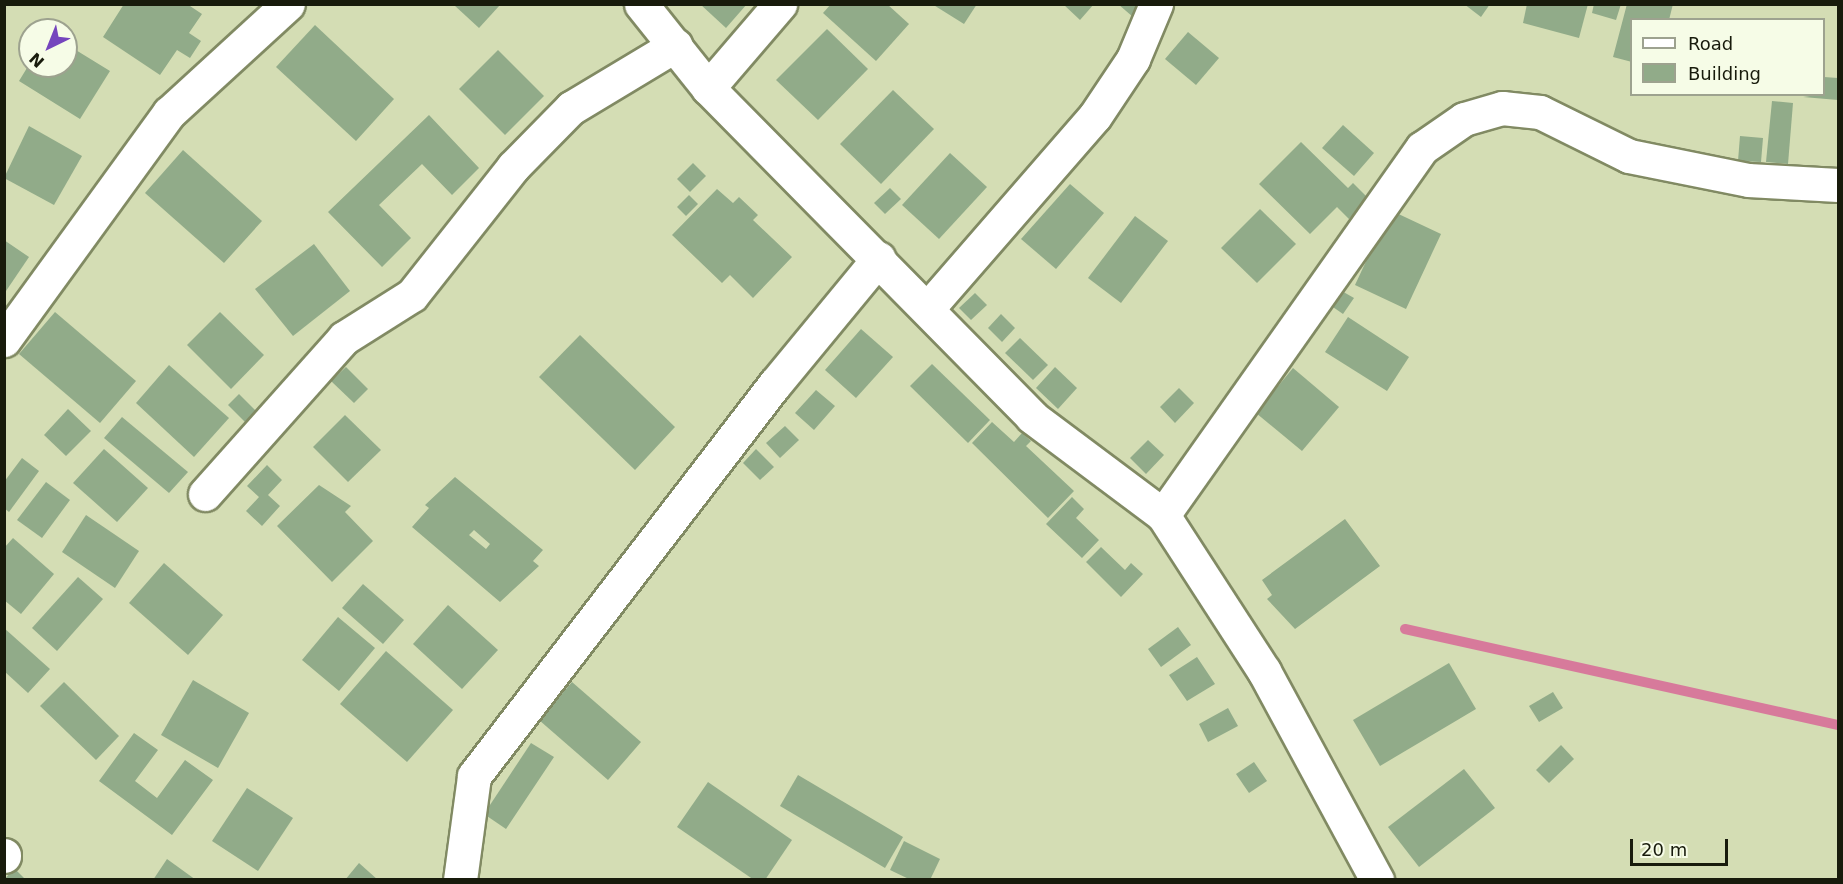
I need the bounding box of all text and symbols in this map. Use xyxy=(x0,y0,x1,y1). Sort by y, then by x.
north arrow xyxy=(18,18,78,78)
legend xyxy=(1630,18,1825,96)
text: Road xyxy=(1688,33,1733,54)
text: N xyxy=(25,49,48,72)
text: Building xyxy=(1688,63,1761,84)
scale bar xyxy=(1633,827,1730,865)
text: 20 m xyxy=(1641,839,1687,860)

